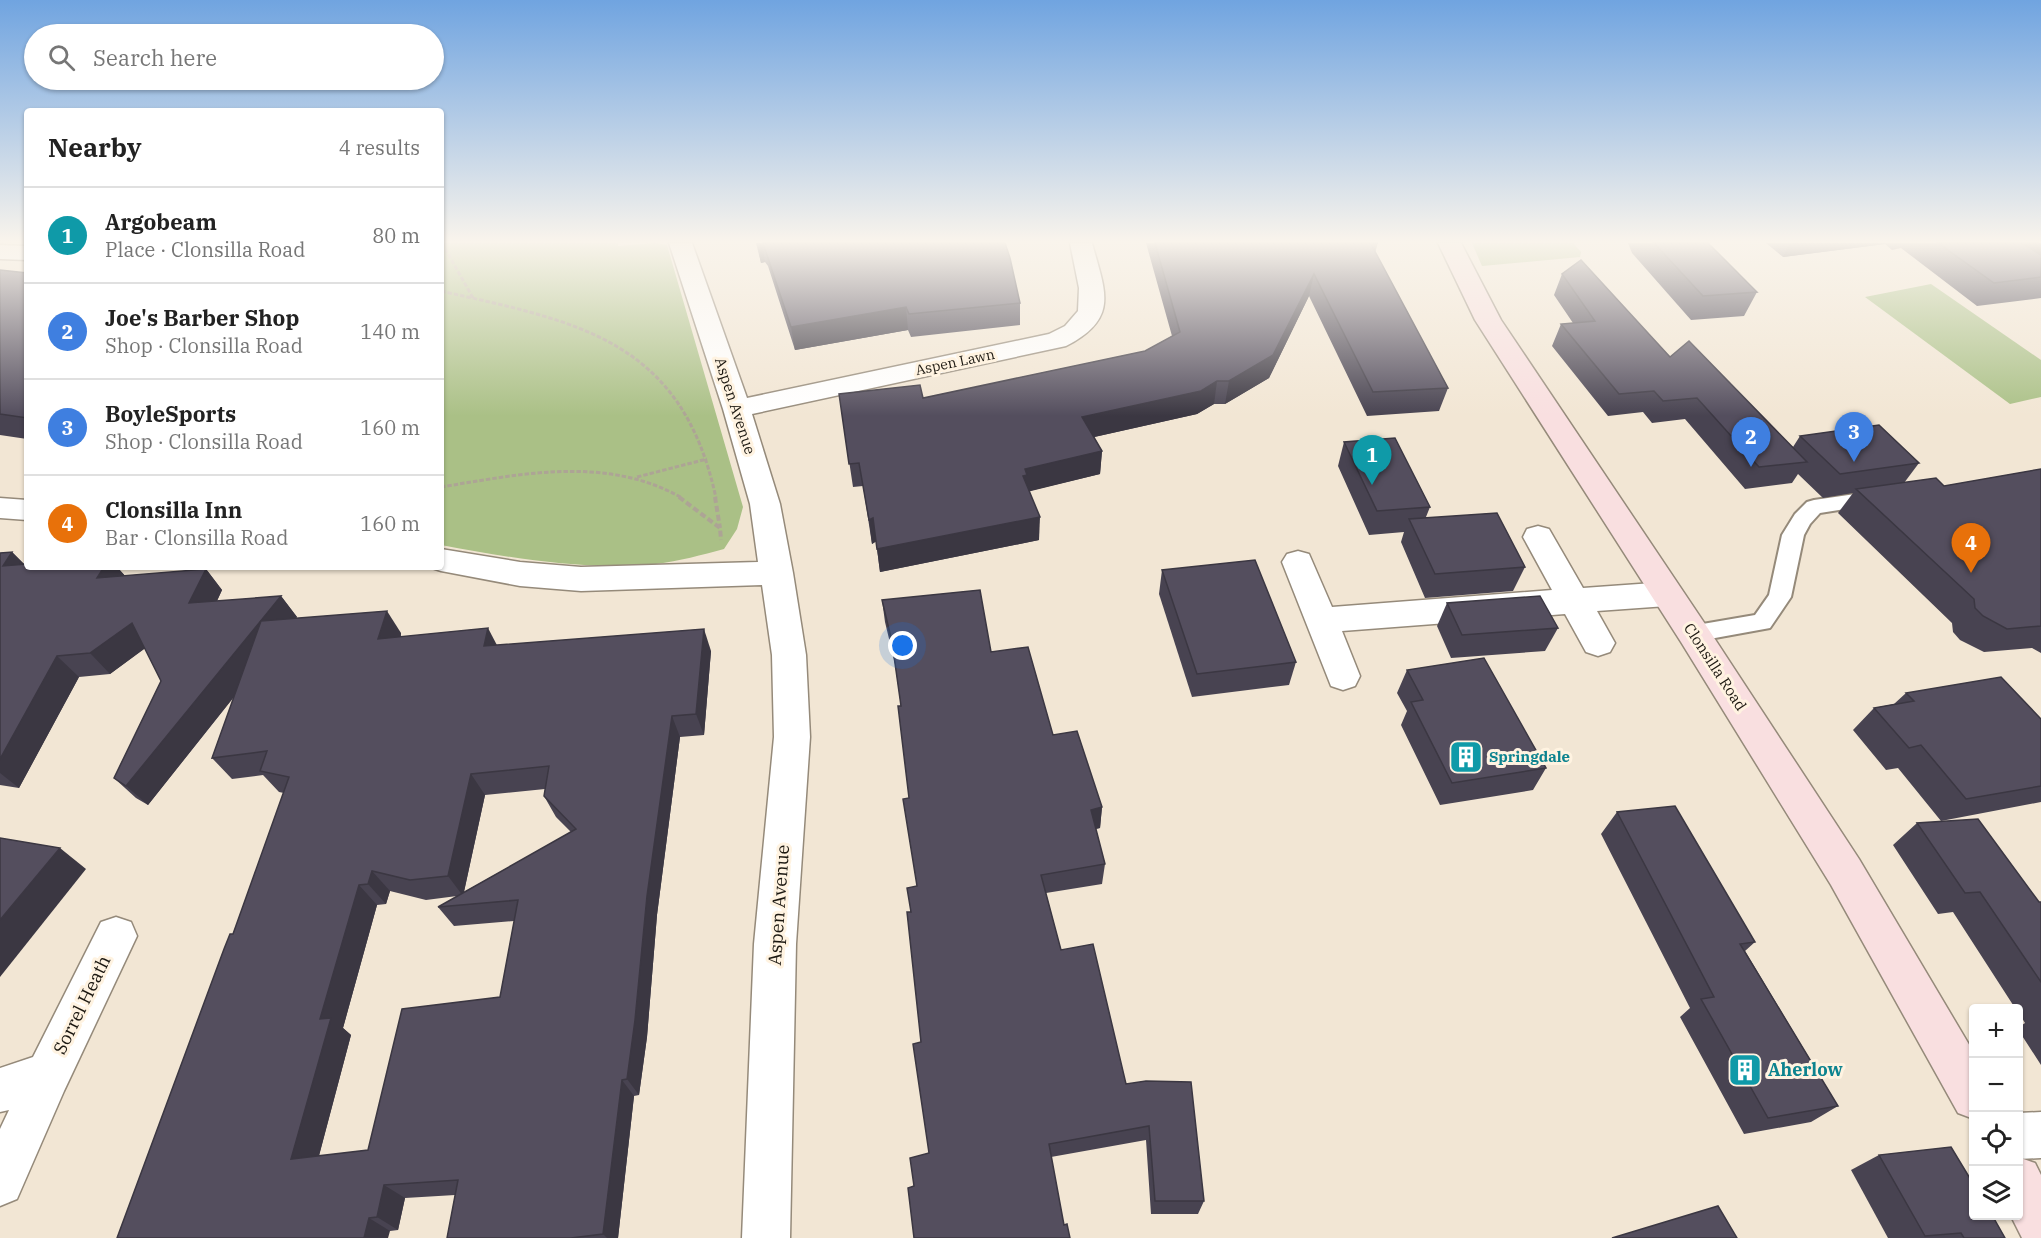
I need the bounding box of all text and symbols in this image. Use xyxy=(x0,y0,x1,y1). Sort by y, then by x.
search box xyxy=(24,24,444,90)
icon: search xyxy=(45,41,78,74)
text: Search here xyxy=(93,43,217,72)
text: Nearby xyxy=(48,130,142,164)
text: 4 results xyxy=(339,134,420,161)
text: Argobeam xyxy=(105,207,217,236)
text: 1 xyxy=(62,222,74,249)
text: 80 m xyxy=(372,222,420,249)
text: Place · Clonsilla Road xyxy=(105,236,305,263)
text: Joe's Barber Shop xyxy=(105,303,299,332)
text: 2 xyxy=(62,318,74,345)
text: 140 m xyxy=(360,318,420,345)
text: Shop · Clonsilla Road xyxy=(105,332,303,359)
street label: Aspen Lawn xyxy=(914,345,996,379)
street label: Aspen Avenue xyxy=(711,355,760,457)
text: BoyleSports xyxy=(105,399,236,428)
pin: 3 xyxy=(1834,412,1874,462)
text: 3 xyxy=(62,414,74,441)
text: 160 m xyxy=(360,414,420,441)
pin: 2 xyxy=(1732,418,1770,467)
text: Shop · Clonsilla Road xyxy=(105,428,303,455)
pin: 1 xyxy=(1352,436,1392,485)
text: Clonsilla Inn xyxy=(105,495,242,524)
text: 4 xyxy=(62,510,74,537)
text: 160 m xyxy=(360,510,420,537)
text: Bar · Clonsilla Road xyxy=(105,524,288,551)
pin: 4 xyxy=(1952,524,1990,573)
street label: Clonsilla Road xyxy=(1680,619,1751,714)
your location xyxy=(888,631,917,660)
building icon: Springdale xyxy=(1448,739,1484,775)
place label: Springdale xyxy=(1489,747,1570,766)
street label: Aspen Avenue xyxy=(763,844,794,966)
street label: Sorrel Heath xyxy=(48,952,115,1058)
map controls xyxy=(1969,1004,2023,1220)
button: + xyxy=(1969,1004,2023,1058)
building icon: Aherlow xyxy=(1727,1052,1763,1088)
place label: Aherlow xyxy=(1768,1058,1843,1081)
button: − xyxy=(1969,1058,2023,1112)
button: locate xyxy=(1969,1112,2023,1166)
button: layers xyxy=(1969,1166,2023,1220)

